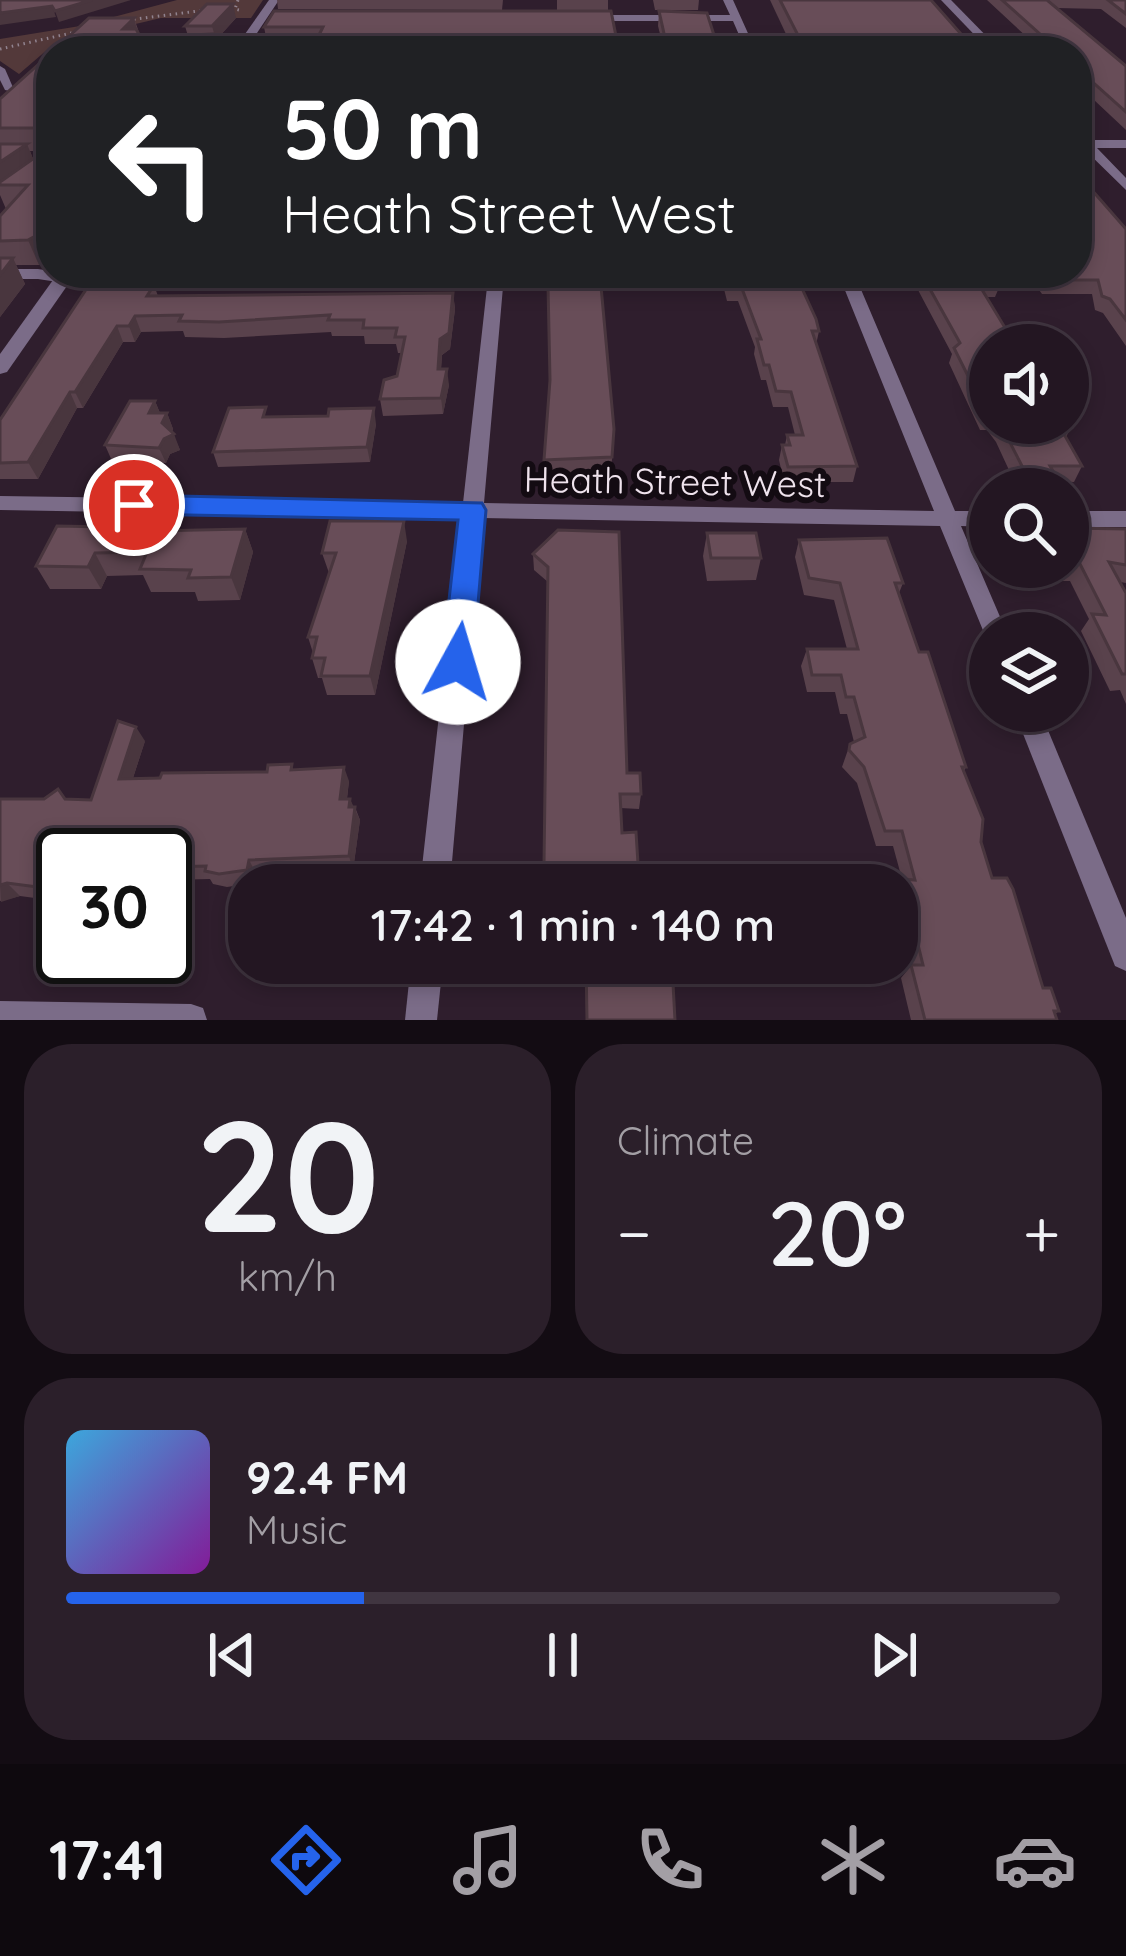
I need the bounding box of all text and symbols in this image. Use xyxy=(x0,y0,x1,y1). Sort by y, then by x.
text: 50 m xyxy=(282,75,483,180)
icon: left xyxy=(84,84,240,240)
text: Heath Street West xyxy=(282,179,736,247)
map controls xyxy=(969,324,1089,732)
button: sound xyxy=(969,324,1089,444)
pin xyxy=(83,454,185,556)
street label: Heath Street West xyxy=(523,456,827,506)
button: search xyxy=(969,468,1089,588)
icon: arrive xyxy=(101,472,167,538)
position arrow xyxy=(395,599,521,725)
button: layers xyxy=(969,612,1089,732)
speed limit sign: 30 xyxy=(36,828,192,984)
text: 17:42 · 1 min · 140 m xyxy=(371,896,775,952)
text: 20 xyxy=(195,1076,380,1271)
text: Climate xyxy=(617,1116,754,1165)
text: 20° xyxy=(768,1176,907,1289)
text: − xyxy=(617,1191,651,1274)
text: + xyxy=(1023,1191,1060,1274)
text: km/h xyxy=(238,1252,337,1301)
text: 92.4 FM xyxy=(246,1449,408,1505)
text: Music xyxy=(246,1505,347,1554)
icon: previous xyxy=(199,1622,265,1688)
icon: pause xyxy=(530,1622,596,1688)
icon: next xyxy=(861,1622,927,1688)
icon: directions xyxy=(264,1818,348,1902)
icon: music xyxy=(446,1818,530,1902)
icon: phone xyxy=(628,1818,712,1902)
icon: climate xyxy=(811,1818,895,1902)
icon: car xyxy=(993,1818,1077,1902)
text: 17:41 xyxy=(49,1826,166,1894)

